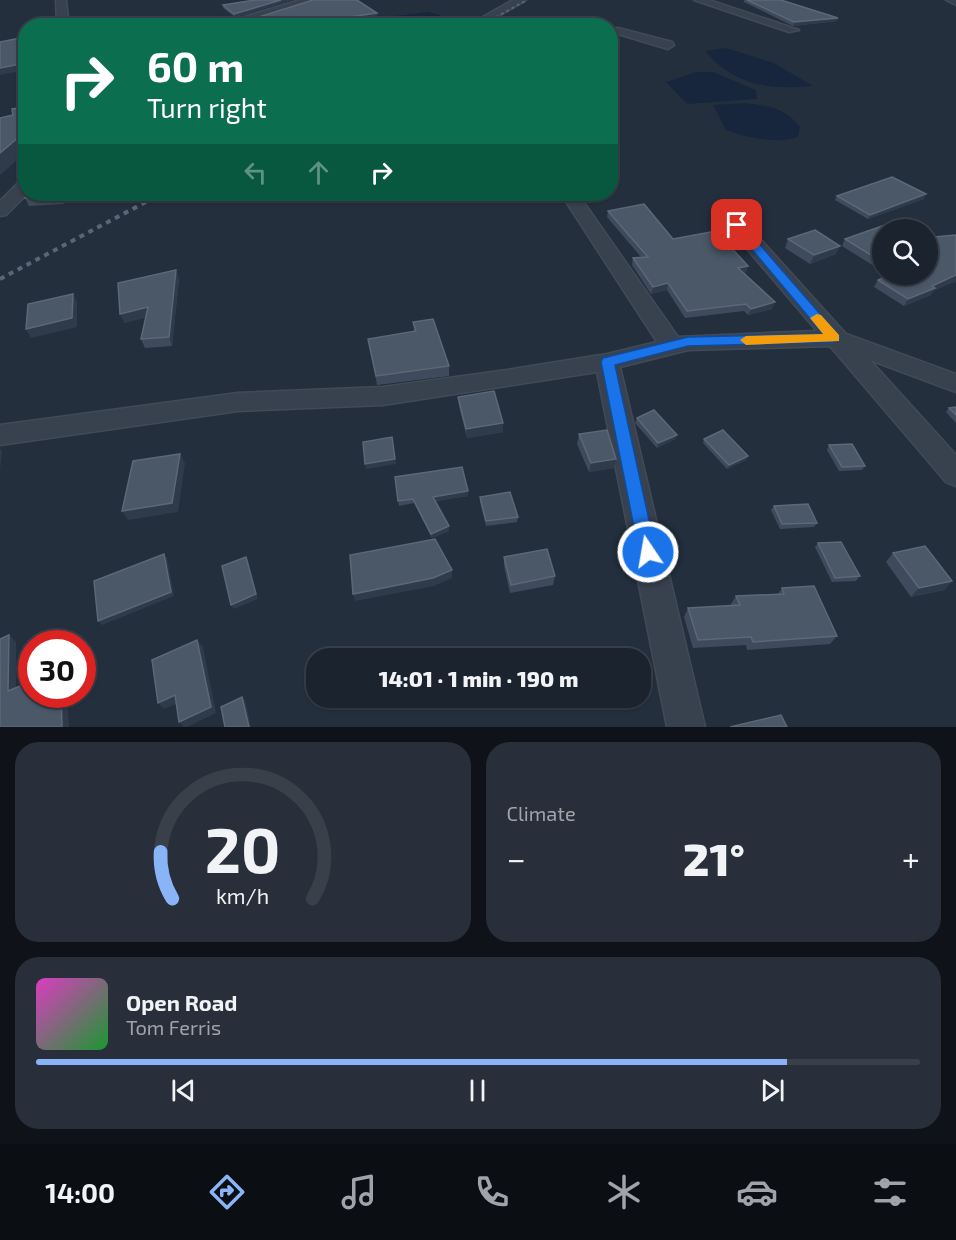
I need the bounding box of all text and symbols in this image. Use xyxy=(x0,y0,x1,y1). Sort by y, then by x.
text: 60 m xyxy=(147,40,244,90)
icon: right xyxy=(48,42,126,120)
text: Turn right xyxy=(147,91,267,123)
icon: left xyxy=(239,156,272,189)
icon: ahead xyxy=(302,156,335,189)
icon: right xyxy=(365,156,398,189)
pin xyxy=(711,199,762,250)
icon: arrive xyxy=(720,208,753,241)
map controls xyxy=(872,219,938,285)
button: search xyxy=(872,219,938,285)
position arrow xyxy=(616,520,680,584)
speed limit sign: 30 xyxy=(18,630,96,708)
text: 14:01 · 1 min · 190 m xyxy=(379,665,578,691)
text: Climate xyxy=(507,801,576,825)
text: 20 xyxy=(205,811,281,886)
text: 21° xyxy=(683,831,745,885)
text: − xyxy=(507,838,526,878)
text: + xyxy=(902,838,920,878)
text: km/h xyxy=(216,883,269,908)
text: Open Road xyxy=(126,989,238,1015)
text: Tom Ferris xyxy=(126,1015,221,1039)
icon: previous xyxy=(167,1074,200,1107)
icon: pause xyxy=(461,1074,494,1107)
icon: next xyxy=(756,1074,789,1107)
icon: directions xyxy=(206,1171,248,1213)
icon: music xyxy=(338,1171,380,1213)
icon: phone xyxy=(471,1171,513,1213)
icon: climate xyxy=(603,1171,645,1213)
icon: car xyxy=(736,1171,778,1213)
icon: filters xyxy=(869,1171,911,1213)
text: 14:00 xyxy=(45,1176,115,1208)

